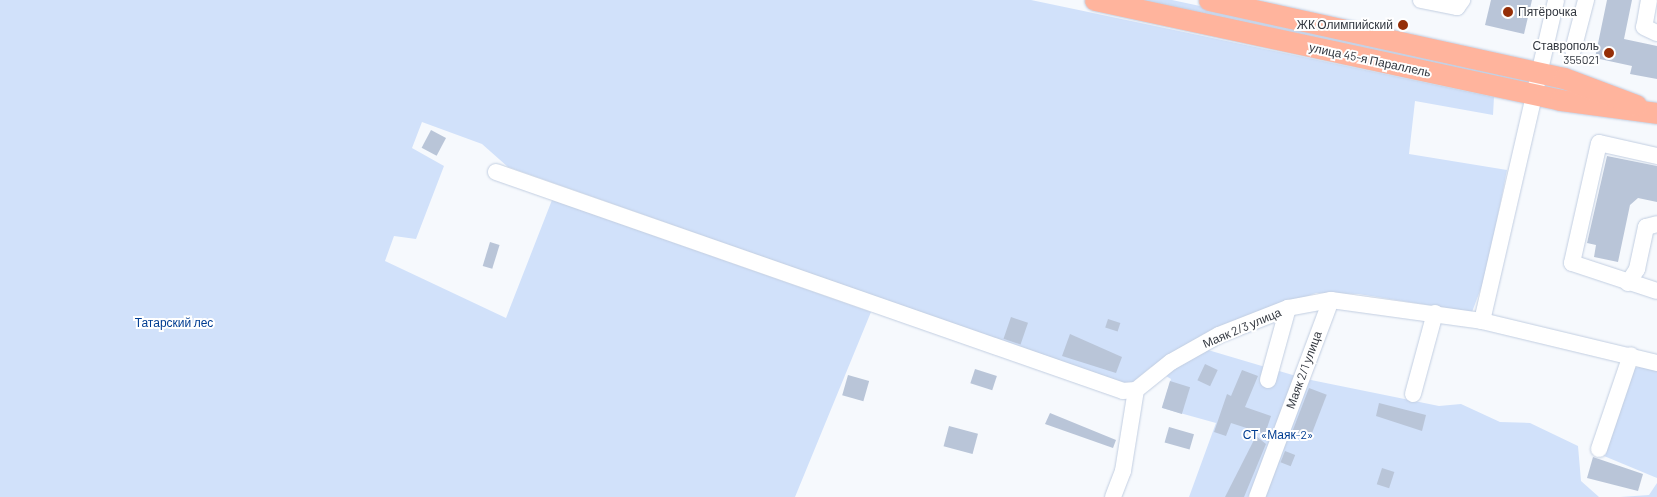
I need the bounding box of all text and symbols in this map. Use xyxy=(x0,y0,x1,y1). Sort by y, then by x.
place label: Пятёрочка xyxy=(1518,5,1577,19)
marker: Пятёрочка xyxy=(1502,6,1514,18)
place label: ЖК Олимпийский xyxy=(1297,18,1393,32)
marker: ЖК Олимпийский xyxy=(1397,19,1409,31)
place label: Ставрополь 355021 xyxy=(1532,39,1599,67)
street label: улица 45-я Параллель xyxy=(1308,40,1432,80)
marker: Ставрополь 355021 xyxy=(1603,47,1615,59)
street label: Маяк 2/3 улица xyxy=(1201,305,1283,351)
park label: Татарский лес xyxy=(135,316,213,330)
street label: Маяк 2/1 улица xyxy=(1283,329,1325,411)
park label: СТ «Маяк-2» xyxy=(1243,428,1313,442)

